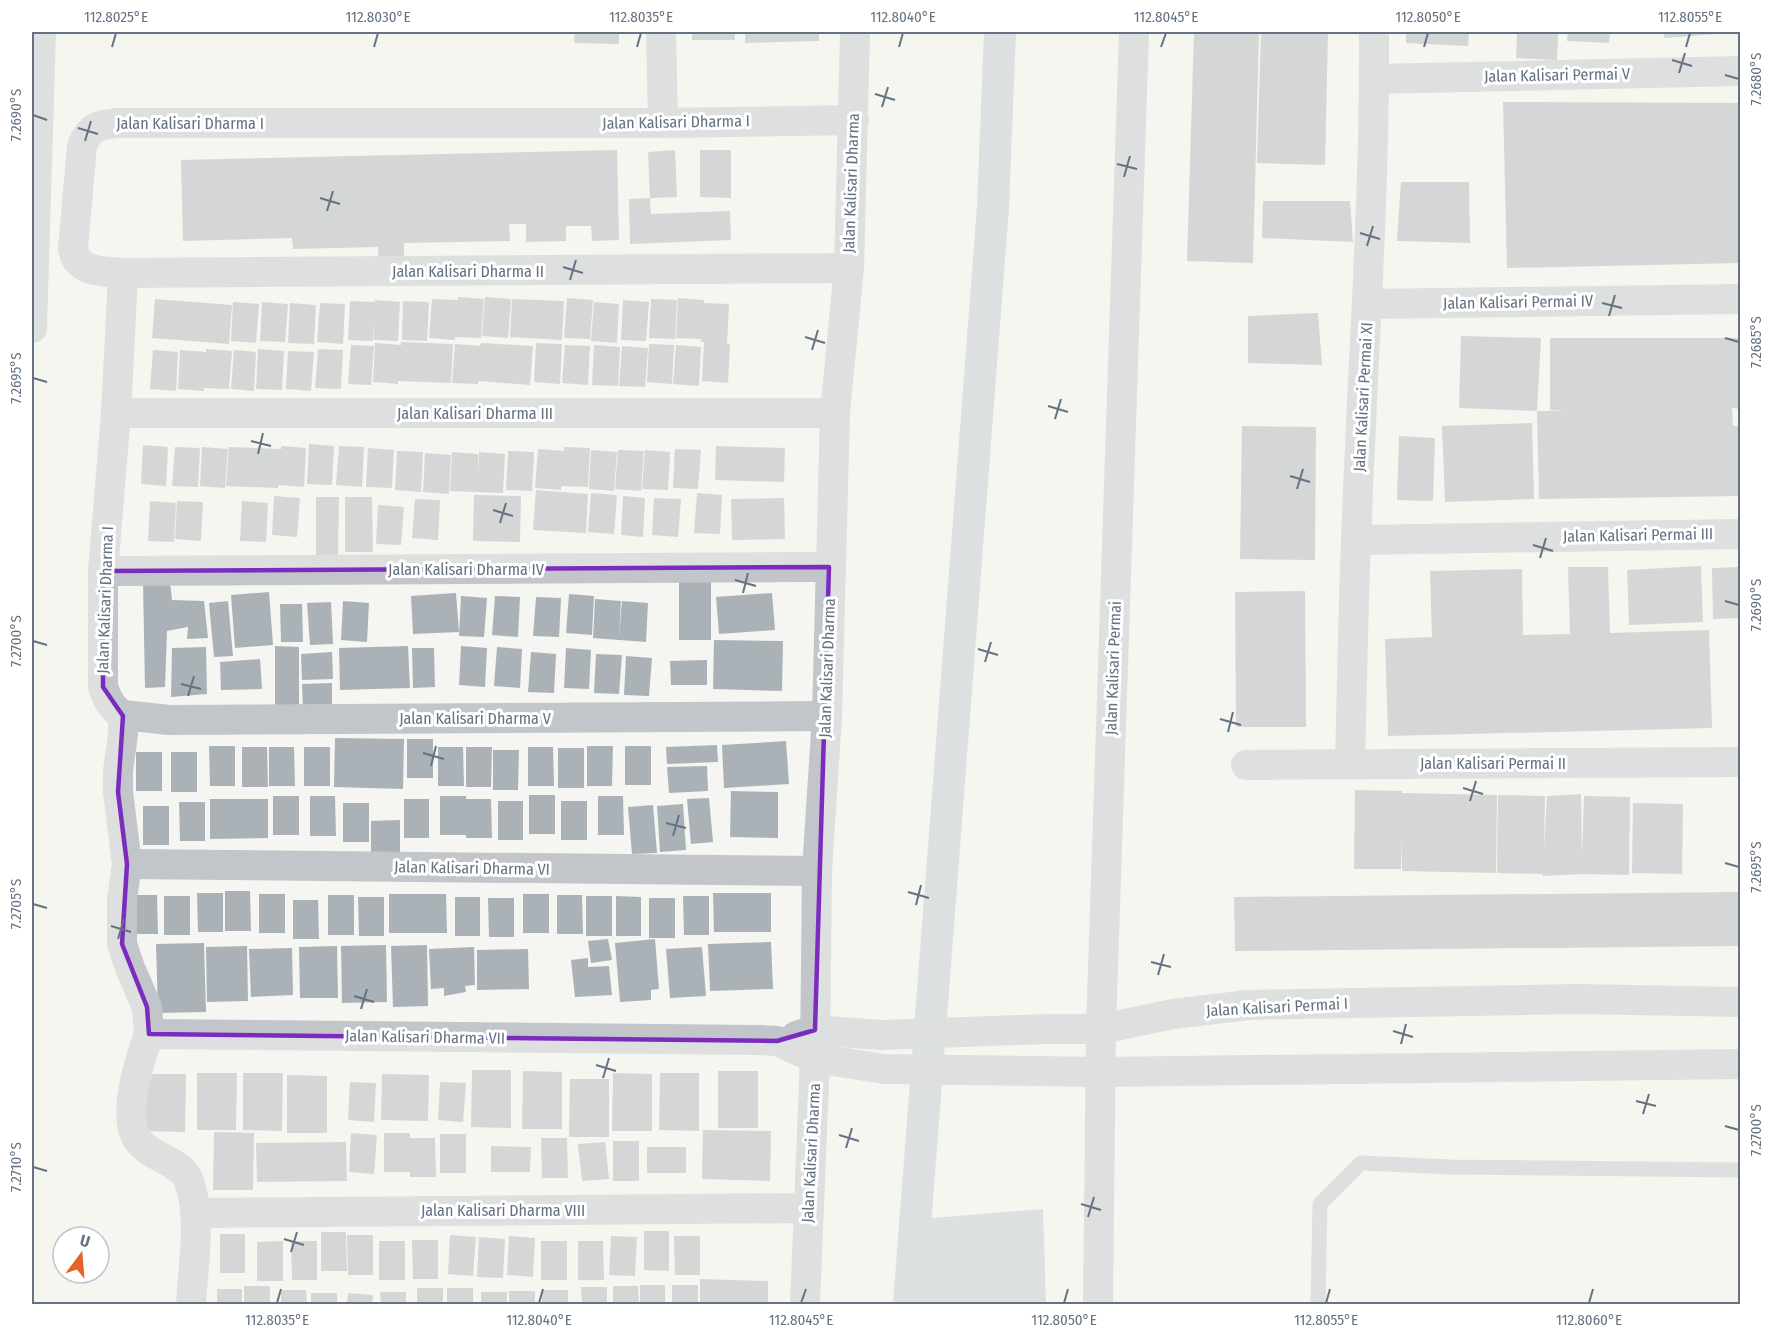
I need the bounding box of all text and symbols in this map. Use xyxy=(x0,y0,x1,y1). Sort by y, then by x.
text: 112.8025°E xyxy=(84,8,148,26)
text: 112.8030°E xyxy=(345,8,411,26)
text: 112.8035°E xyxy=(609,8,673,26)
text: 112.8040°E xyxy=(870,8,936,26)
text: 112.8045°E xyxy=(1134,8,1198,26)
text: 112.8050°E xyxy=(1395,8,1461,26)
text: 112.8055°E xyxy=(1658,8,1722,26)
text: 7.2680°S xyxy=(1747,52,1765,106)
street label: Jalan Kalisari Permai V xyxy=(1484,64,1631,86)
text: 7.2690°S xyxy=(7,89,25,141)
street label: Jalan Kalisari Dharma I xyxy=(602,111,750,133)
street label: Jalan Kalisari Dharma xyxy=(839,113,863,253)
street label: Jalan Kalisari Dharma I xyxy=(116,114,264,133)
street label: Jalan Kalisari Dharma II xyxy=(392,262,544,281)
street label: Jalan Kalisari Permai IV xyxy=(1443,291,1594,313)
text: 7.2685°S xyxy=(1747,316,1765,368)
street label: Jalan Kalisari Permai XI xyxy=(1350,322,1376,472)
text: 7.2695°S xyxy=(7,352,25,404)
street label: Jalan Kalisari Dharma III xyxy=(397,404,553,423)
street label: Jalan Kalisari Permai III xyxy=(1563,524,1713,546)
street label: Jalan Kalisari Dharma I xyxy=(93,526,117,674)
street label: Jalan Kalisari Dharma IV xyxy=(388,560,545,579)
text: 7.2690°S xyxy=(1747,579,1765,631)
street label: Jalan Kalisari Dharma xyxy=(815,598,839,738)
street label: Jalan Kalisari Permai xyxy=(1101,601,1125,735)
text: 7.2700°S xyxy=(7,615,25,667)
street label: Jalan Kalisari Dharma V xyxy=(399,709,552,728)
street label: Jalan Kalisari Permai II xyxy=(1420,754,1566,773)
text: 7.2695°S xyxy=(1747,841,1765,893)
street label: Jalan Kalisari Dharma VI xyxy=(394,857,550,879)
text: 7.2705°S xyxy=(7,879,25,929)
street label: Jalan Kalisari Permai I xyxy=(1206,994,1348,1020)
street label: Jalan Kalisari Dharma VII xyxy=(345,1026,505,1048)
street label: Jalan Kalisari Dharma xyxy=(798,1083,824,1223)
text: 7.2700°S xyxy=(1747,1104,1765,1156)
text: 7.2710°S xyxy=(7,1142,25,1192)
street label: Jalan Kalisari Dharma VIII xyxy=(421,1201,585,1220)
north arrow xyxy=(51,1225,111,1285)
text: U xyxy=(78,1231,92,1251)
text: 112.8035°E xyxy=(245,1311,309,1329)
text: 112.8040°E xyxy=(506,1311,572,1329)
text: 112.8045°E xyxy=(769,1311,833,1329)
text: 112.8050°E xyxy=(1031,1311,1097,1329)
text: 112.8055°E xyxy=(1294,1311,1358,1329)
text: 112.8060°E xyxy=(1556,1311,1622,1329)

